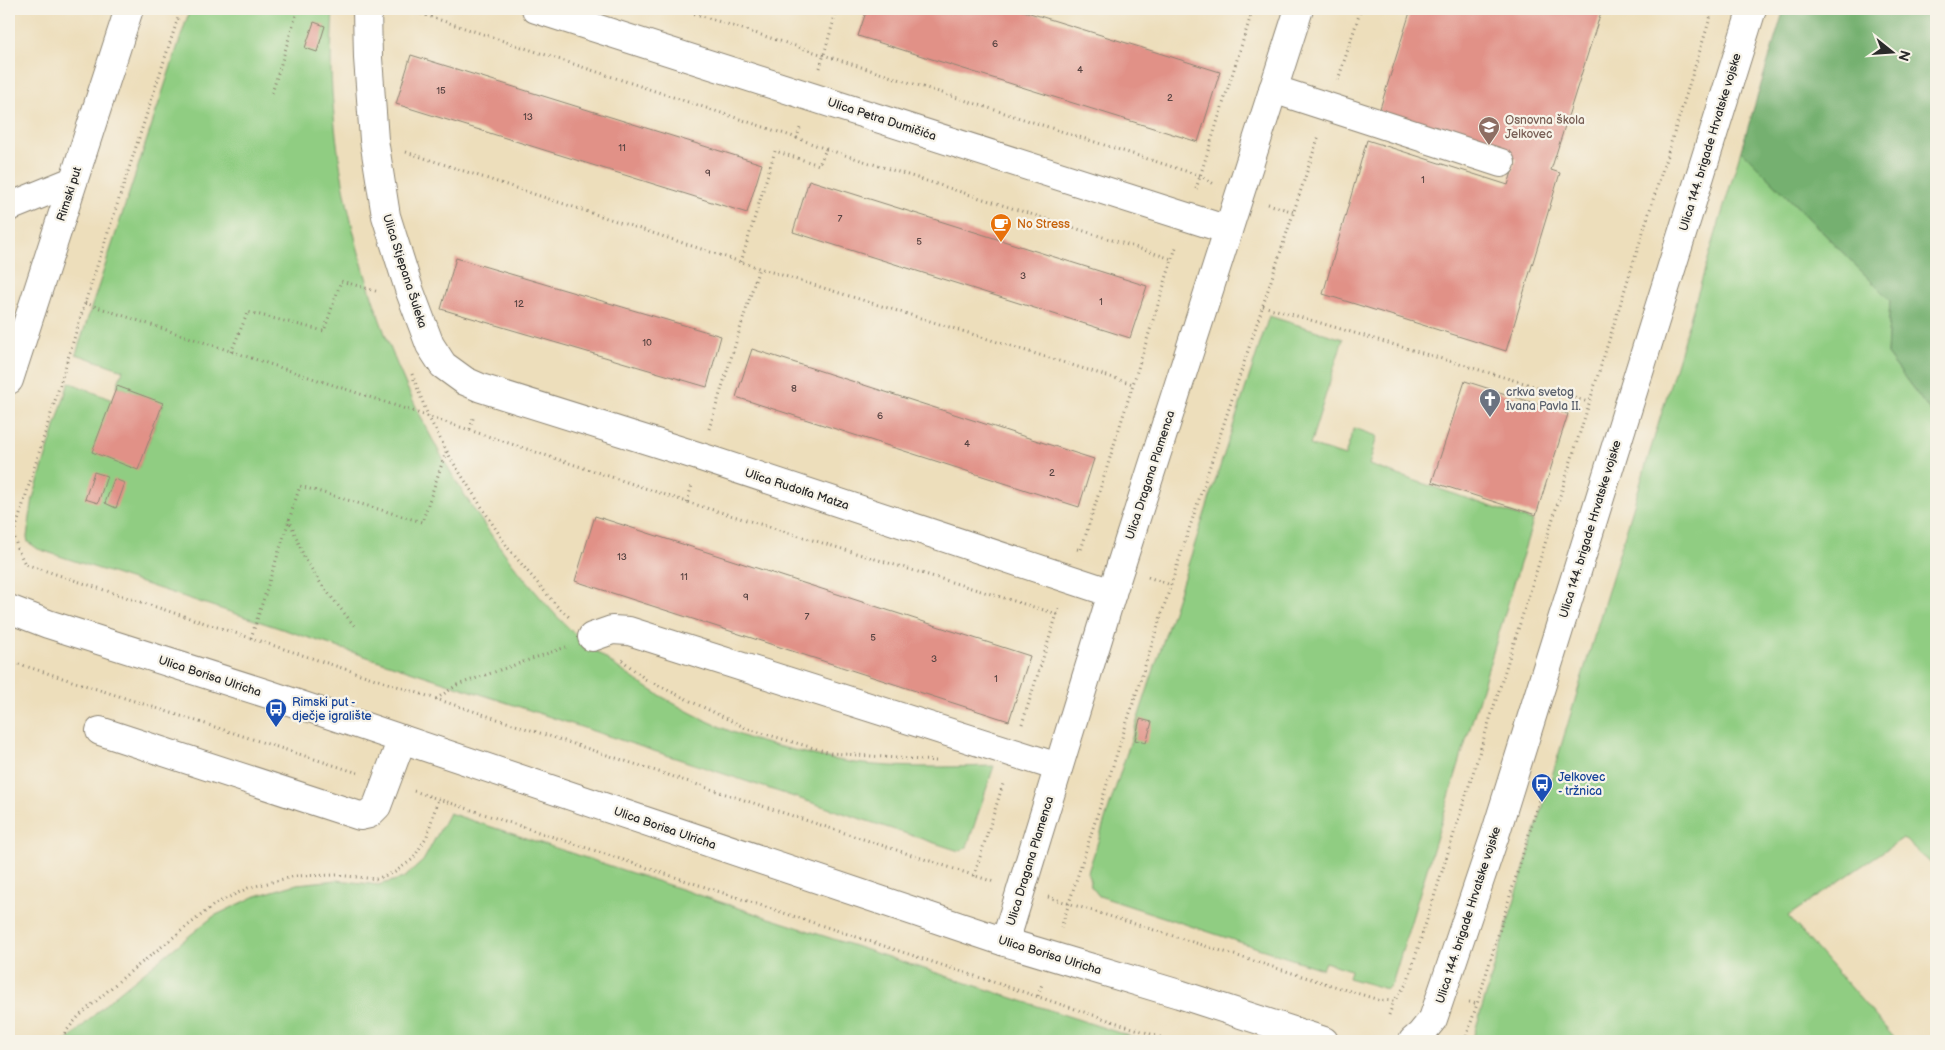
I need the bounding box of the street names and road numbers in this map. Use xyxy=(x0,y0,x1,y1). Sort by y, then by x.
street label: Ulica 144. brigade Hrvatske vojske xyxy=(1676,51,1745,233)
street label: Ulica Petra Dumičića xyxy=(826,95,938,144)
street label: Rimski put xyxy=(54,165,85,223)
street label: Ulica Stjepana Šuleka xyxy=(379,212,431,330)
street label: Ulica Dragana Plamenca xyxy=(1123,409,1178,542)
street label: Ulica 144. brigade Hrvatske vojske xyxy=(1556,438,1625,620)
street label: Ulica Rudolfa Matza xyxy=(743,466,851,513)
street label: Ulica Borisa Ulricha xyxy=(157,653,263,700)
street label: Ulica Dragana Plamenca xyxy=(1004,794,1057,928)
street label: Ulica Borisa Ulricha xyxy=(612,804,718,853)
street label: Ulica 144. brigade Hrvatske vojske xyxy=(1433,825,1504,1006)
street label: Ulica Borisa Ulricha xyxy=(996,933,1104,978)

